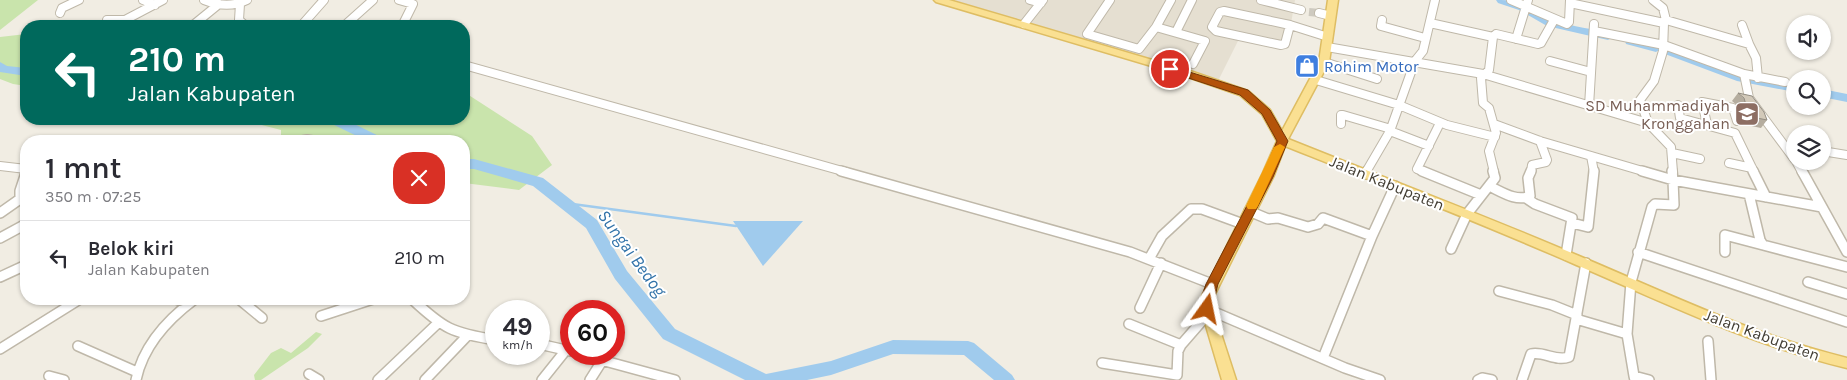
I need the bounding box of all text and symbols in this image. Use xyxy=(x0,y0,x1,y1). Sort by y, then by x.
map controls xyxy=(1786,15,1831,170)
button: sound xyxy=(1786,15,1831,60)
text: 210 m xyxy=(128,39,226,80)
icon: left xyxy=(45,40,110,105)
pin xyxy=(1149,48,1191,90)
shop icon: Rohim Motor xyxy=(1294,53,1320,79)
icon: arrive xyxy=(1156,55,1184,83)
place label: Rohim Motor xyxy=(1324,57,1419,76)
button: search xyxy=(1786,70,1831,115)
text: Jalan Kabupaten xyxy=(128,81,295,107)
place label: SD Muhammadiyah Kronggahan xyxy=(1585,96,1730,133)
school or university icon: SD Muhammadiyah Kronggahan xyxy=(1734,101,1760,127)
button: layers xyxy=(1786,125,1831,170)
text: 1 mnt xyxy=(45,150,122,186)
street label: Jalan Kabupaten xyxy=(1327,151,1447,215)
button: close xyxy=(393,152,445,204)
text: 350 m · 07:25 xyxy=(45,187,141,206)
water label: Sungai Bedog xyxy=(593,205,671,302)
text: Belok kiri xyxy=(88,238,174,260)
icon: left xyxy=(45,244,73,272)
text: 210 m xyxy=(394,247,445,269)
text: Jalan Kabupaten xyxy=(88,260,210,279)
position arrow xyxy=(1180,282,1232,334)
speed limit sign: 60 xyxy=(560,300,625,365)
street label: Jalan Kabupaten xyxy=(1702,305,1822,365)
text: 49 xyxy=(502,312,533,341)
text: km/h xyxy=(502,338,533,352)

